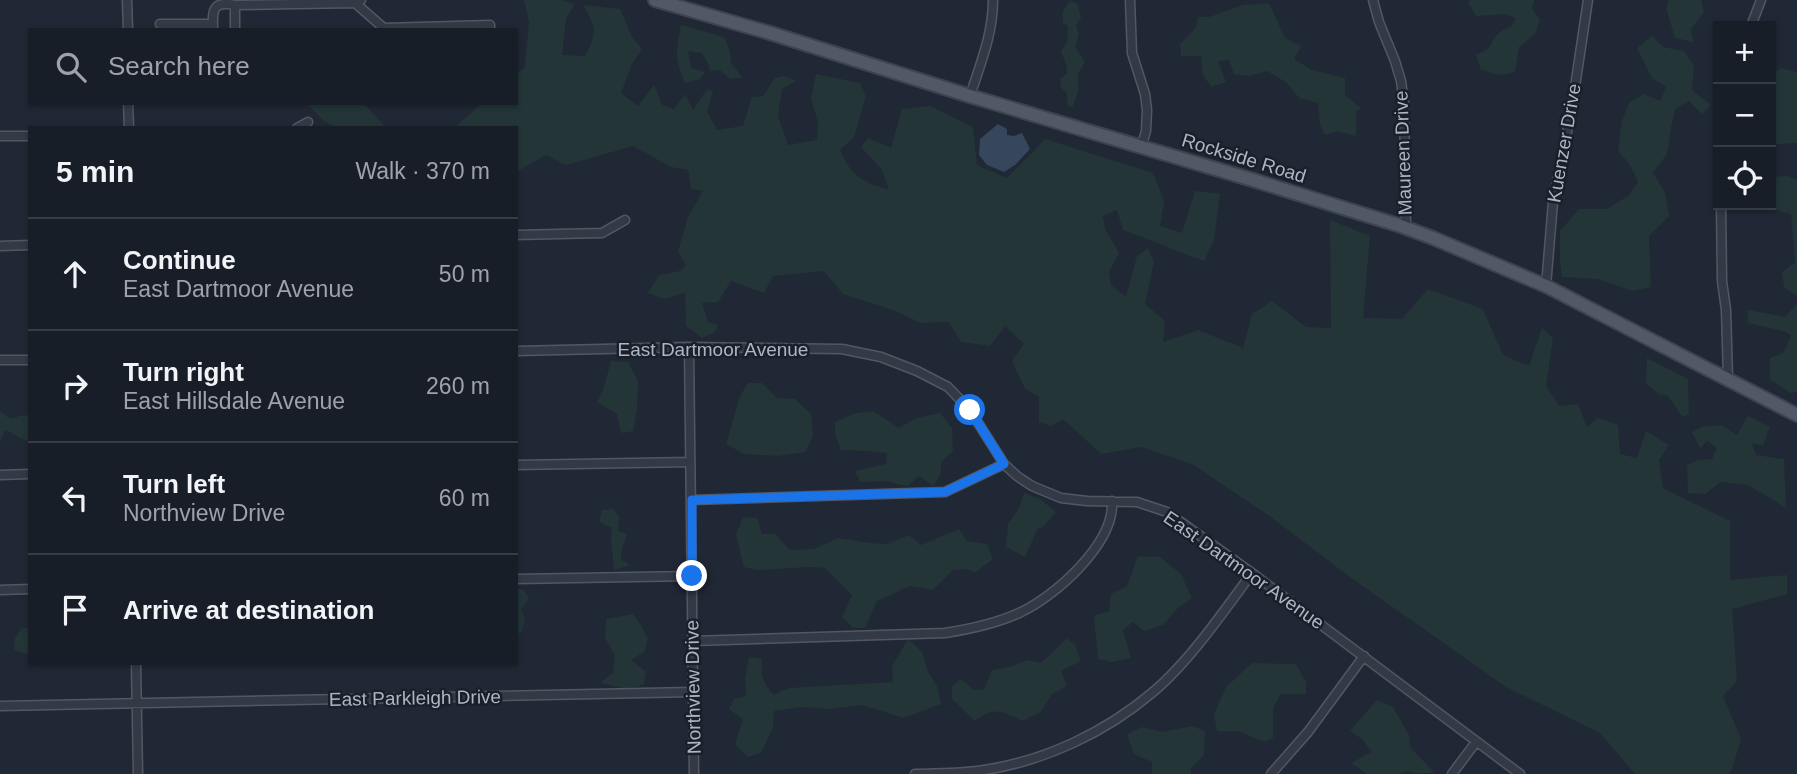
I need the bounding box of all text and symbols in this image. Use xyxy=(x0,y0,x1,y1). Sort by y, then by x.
map controls xyxy=(1713,21,1776,210)
button: + xyxy=(1713,21,1776,84)
search box xyxy=(28,28,518,105)
icon: search xyxy=(52,48,90,86)
text: Search here xyxy=(108,51,250,81)
street label: Kuenzer Drive xyxy=(1543,82,1585,204)
button: − xyxy=(1713,84,1776,147)
street label: Maureen Drive xyxy=(1390,90,1416,216)
street label: Rockside Road xyxy=(1179,129,1309,187)
button: locate xyxy=(1713,147,1776,210)
text: 5 min xyxy=(56,155,134,188)
text: Walk · 370 m xyxy=(355,158,490,184)
text: Continue xyxy=(123,245,236,275)
icon: ahead xyxy=(56,255,94,293)
text: 50 m xyxy=(439,261,490,287)
text: East Dartmoor Avenue xyxy=(123,276,354,302)
street label: East Dartmoor Avenue xyxy=(618,339,808,360)
text: Turn right xyxy=(123,357,244,387)
icon: right xyxy=(56,367,94,405)
text: 260 m xyxy=(426,373,490,399)
text: East Hillsdale Avenue xyxy=(123,388,345,414)
route start xyxy=(954,394,985,425)
text: Turn left xyxy=(123,469,225,499)
icon: left xyxy=(56,479,94,517)
text: 60 m xyxy=(439,485,490,511)
text: Northview Drive xyxy=(123,500,285,526)
street label: East Dartmoor Avenue xyxy=(1160,507,1328,633)
route end xyxy=(676,560,707,591)
icon: arrive xyxy=(56,591,94,629)
text: Arrive at destination xyxy=(123,595,374,625)
street label: Northview Drive xyxy=(681,620,705,754)
street label: East Parkleigh Drive xyxy=(329,686,501,710)

